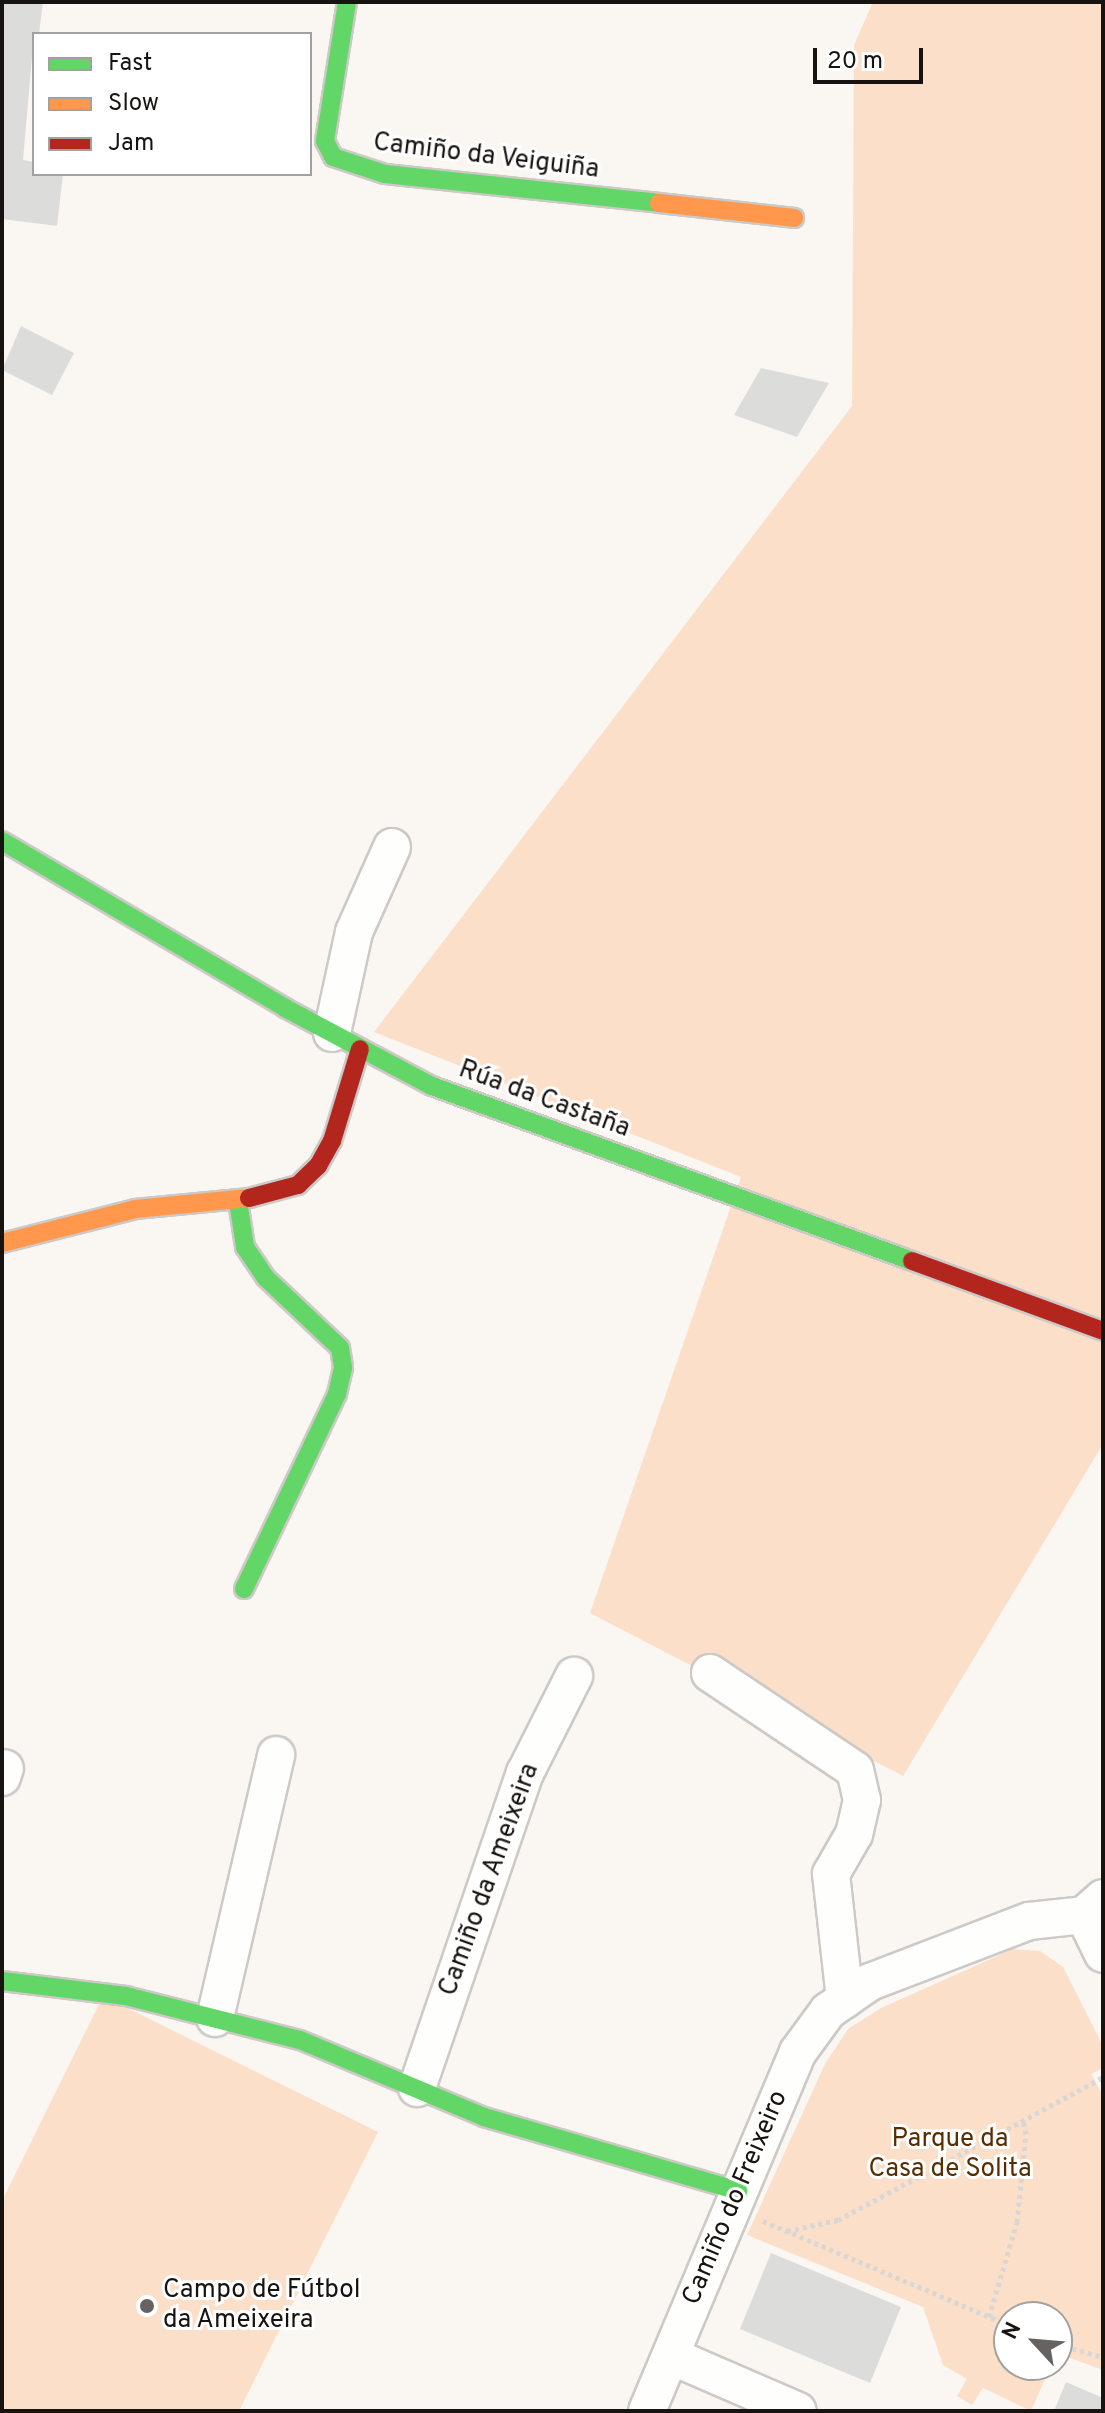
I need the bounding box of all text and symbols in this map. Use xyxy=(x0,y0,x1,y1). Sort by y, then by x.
legend xyxy=(32,32,312,176)
scale bar xyxy=(817,32,927,82)
text: 20 m xyxy=(827,47,883,77)
text: Fast xyxy=(108,49,152,79)
text: Slow xyxy=(108,89,159,119)
street label: Camiño da Veiguiña xyxy=(371,128,601,186)
text: Jam xyxy=(108,129,154,159)
street label: Rúa da Castaña xyxy=(454,1055,634,1145)
street label: Camiño da Ameixeira xyxy=(433,1759,547,2001)
street label: Camiño do Freixeiro xyxy=(677,2086,795,2310)
park label: Parque da Casa de Solita xyxy=(868,2124,1032,2186)
place label: Campo de Fútbol da Ameixeira xyxy=(163,2275,361,2336)
marker: Campo de Fútbol da Ameixeira xyxy=(138,2297,156,2315)
north arrow xyxy=(993,2301,1073,2381)
text: N xyxy=(997,2318,1028,2344)

